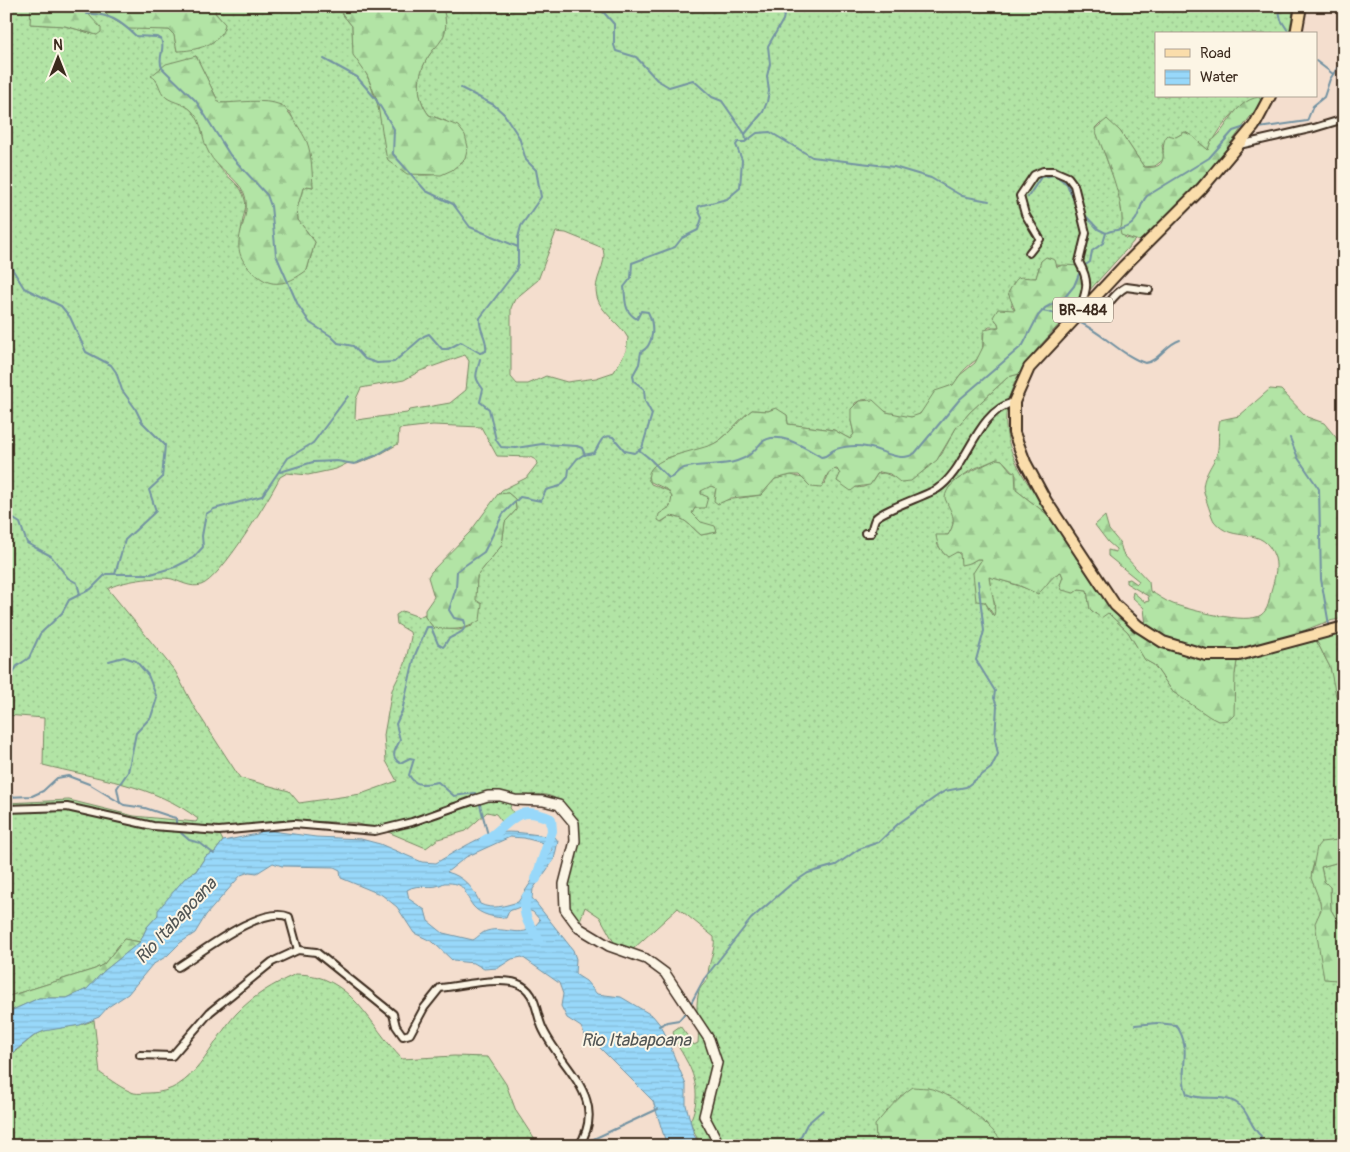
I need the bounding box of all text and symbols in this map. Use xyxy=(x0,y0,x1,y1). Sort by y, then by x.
north arrow xyxy=(32,32,82,82)
legend xyxy=(1155,32,1318,98)
text: N xyxy=(53,37,63,54)
text: Road xyxy=(1200,44,1231,63)
text: Water xyxy=(1200,68,1239,87)
road number: BR-484 xyxy=(1053,298,1113,322)
water label: Rio Itabapoana xyxy=(130,872,223,969)
water label: Rio Itabapoana xyxy=(581,1029,692,1052)

